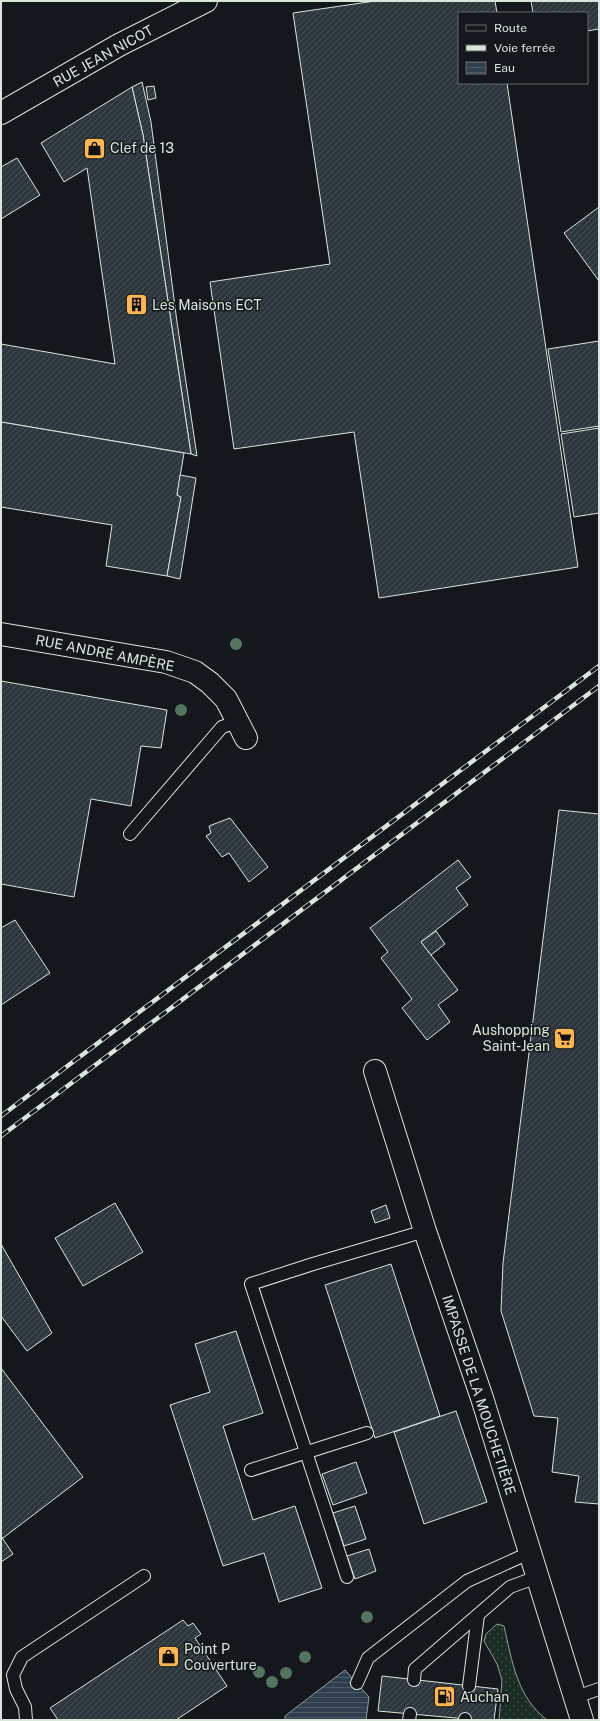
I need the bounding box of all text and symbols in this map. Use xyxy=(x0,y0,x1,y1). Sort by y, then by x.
legend xyxy=(458,12,588,84)
text: Route xyxy=(494,21,527,35)
street label: RUE JEAN NICOT xyxy=(50,22,156,90)
text: Voie ferrée xyxy=(494,41,555,55)
text: Eau xyxy=(494,61,515,75)
shop icon: Clef de 13 xyxy=(82,135,108,161)
place label: Clef de 13 xyxy=(110,140,174,156)
building icon: Les Maisons ECT xyxy=(124,292,150,318)
place label: Les Maisons ECT xyxy=(152,297,262,313)
street label: RUE ANDRÉ AMPÈRE xyxy=(34,631,176,674)
place label: Aushopping Saint-Jean xyxy=(472,1022,550,1054)
supermarket icon: Aushopping Saint-Jean xyxy=(552,1025,578,1051)
street label: IMPASSE DE LA MOUCHETIÈRE xyxy=(439,1293,520,1497)
place label: Point P Couverture xyxy=(184,1641,257,1673)
shop icon: Point P Couverture xyxy=(155,1644,181,1670)
fuel station icon: Auchan xyxy=(432,1684,458,1710)
place label: Auchan xyxy=(460,1689,509,1705)

